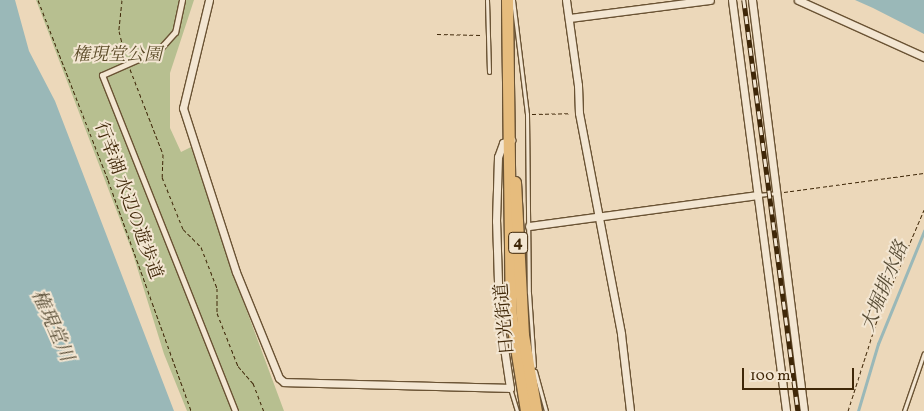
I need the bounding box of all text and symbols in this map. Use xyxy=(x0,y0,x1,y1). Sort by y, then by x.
park label: 権現堂公園 xyxy=(72,45,162,67)
street label: 行幸湖 水辺の遊歩道 xyxy=(89,119,165,283)
road number: 4 xyxy=(508,230,528,256)
water label: 大堀排水路 xyxy=(858,239,914,335)
street label: 日光街道 xyxy=(492,282,520,356)
water label: 権現堂川 xyxy=(25,287,77,365)
scale bar xyxy=(744,358,856,390)
text: 100 m xyxy=(750,366,790,387)

